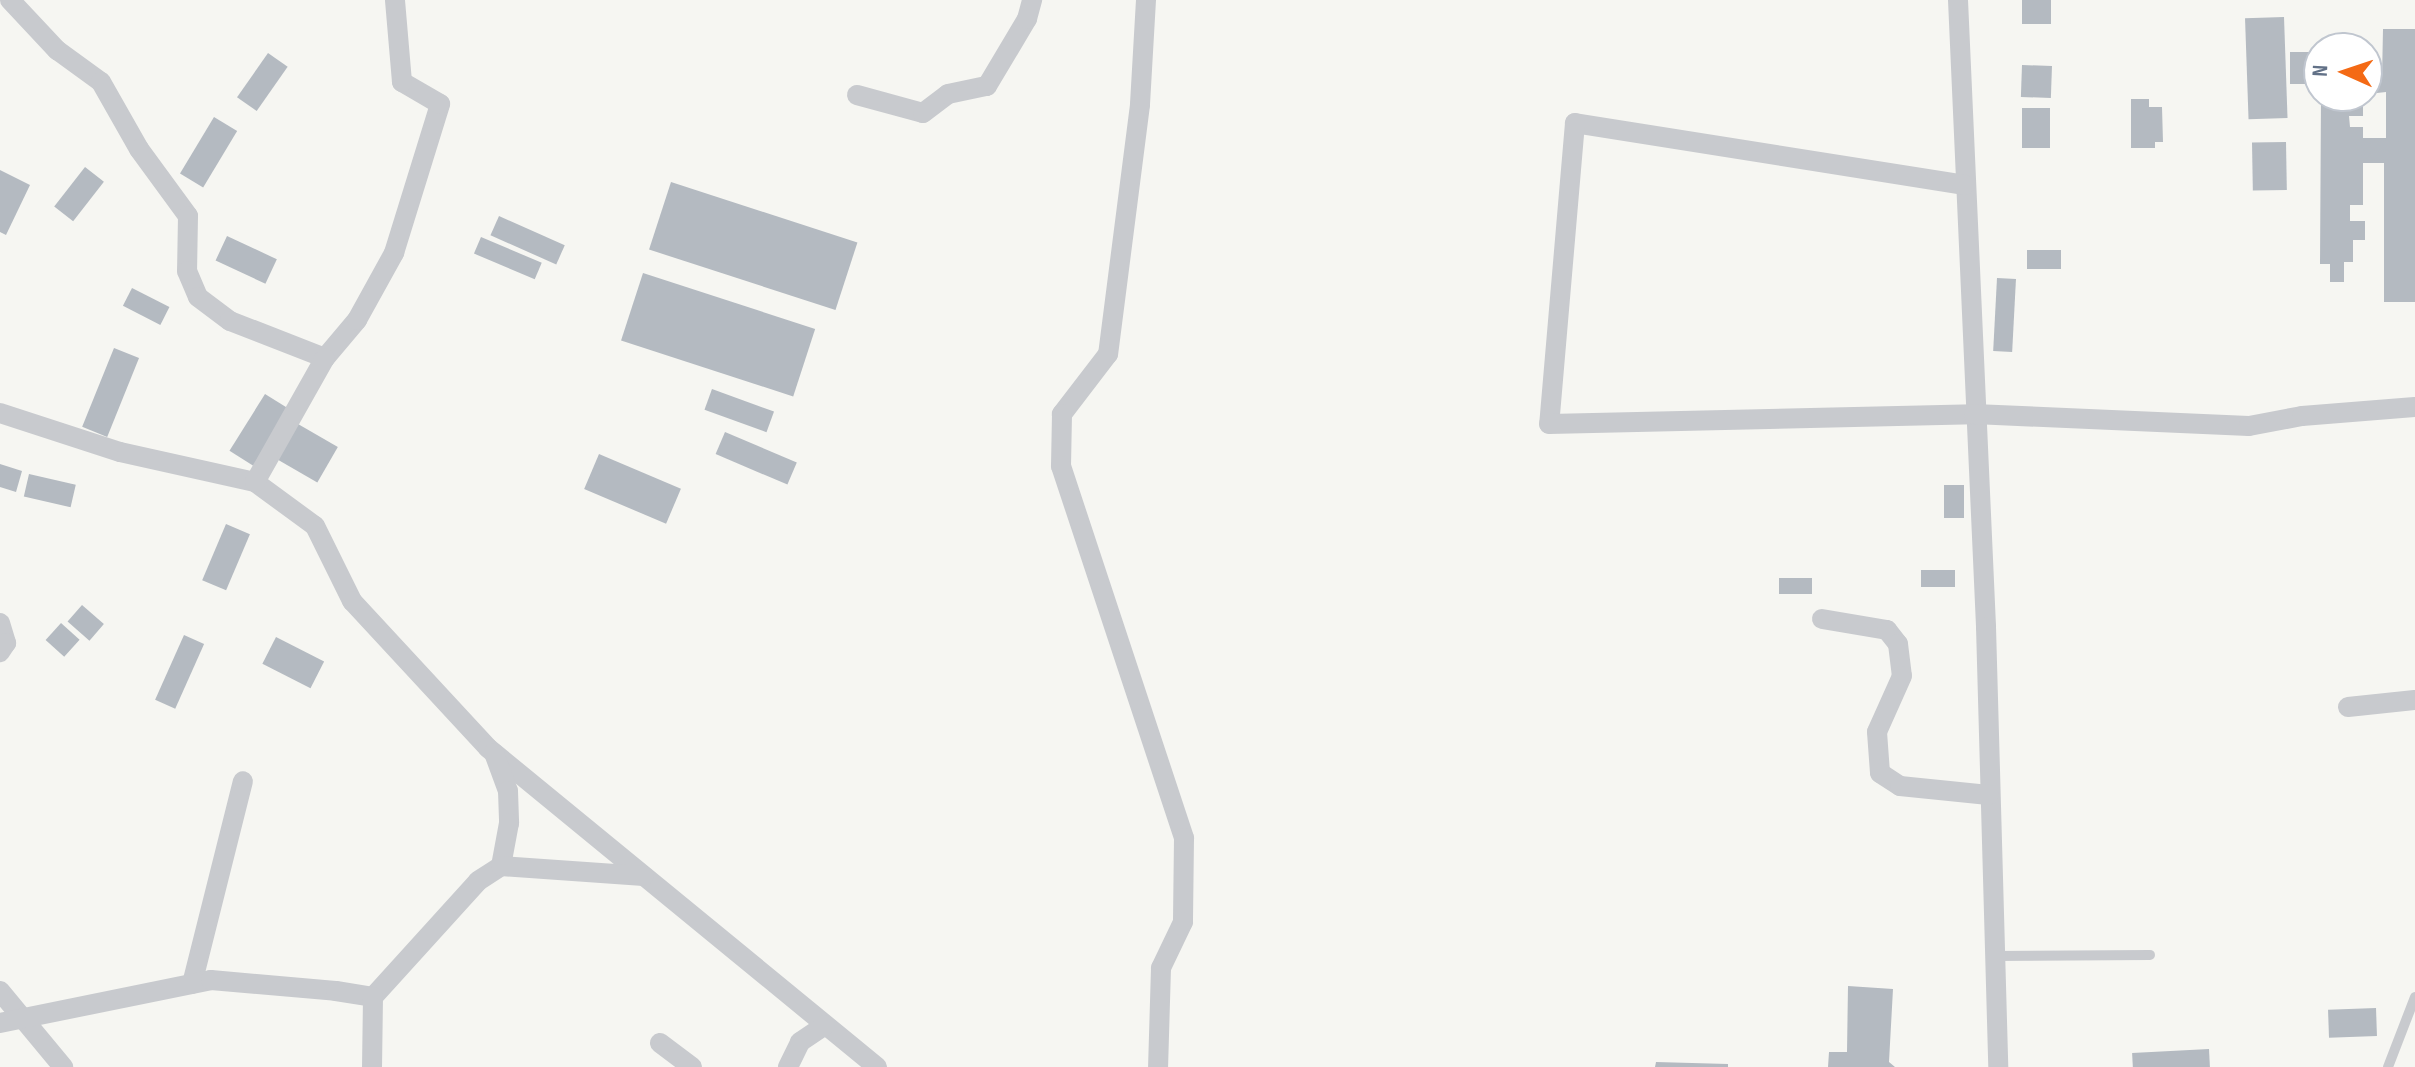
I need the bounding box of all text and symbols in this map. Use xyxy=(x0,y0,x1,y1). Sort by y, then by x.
north arrow xyxy=(2303,32,2383,112)
text: N xyxy=(2307,64,2334,77)

